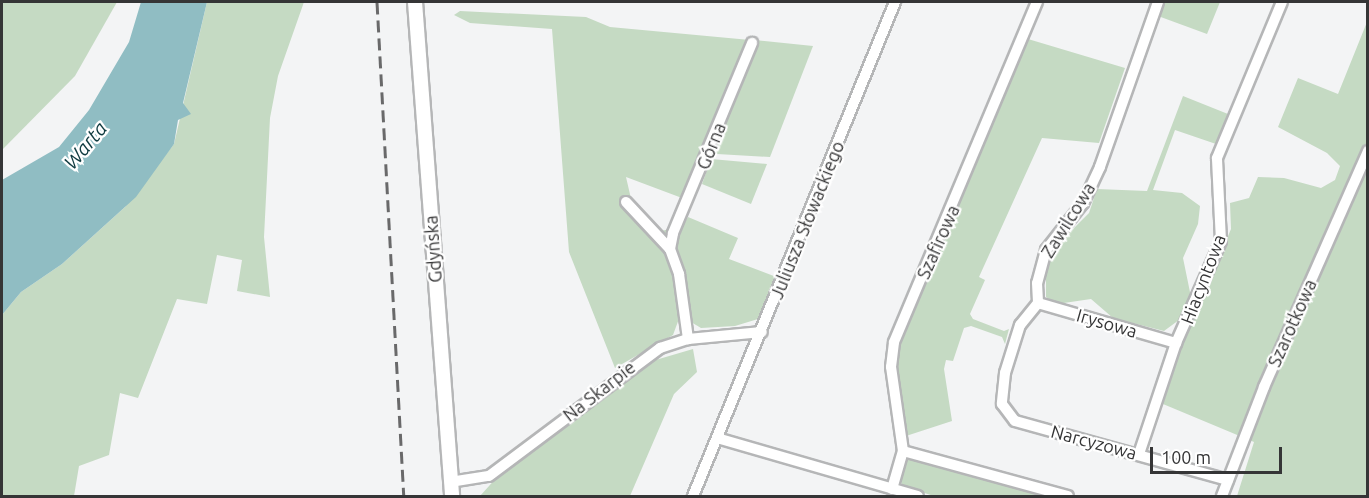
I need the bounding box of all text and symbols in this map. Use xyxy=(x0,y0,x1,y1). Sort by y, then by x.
water label: Warta xyxy=(58,116,112,174)
street label: Górna xyxy=(692,119,730,173)
street label: Juliusza Słowackiego xyxy=(765,138,849,302)
street label: Zawilcowa xyxy=(1036,178,1100,262)
street label: Szafirowa xyxy=(912,202,964,282)
street label: Gdyńska xyxy=(420,215,446,283)
street label: Hiacyntowa xyxy=(1176,231,1230,327)
street label: Szarotkowa xyxy=(1263,276,1321,370)
street label: Irysowa xyxy=(1074,304,1140,342)
street label: Na Skarpie xyxy=(559,356,639,426)
street label: Narcyzowa xyxy=(1049,420,1139,464)
scale bar xyxy=(1153,435,1285,473)
text: 100 m xyxy=(1161,447,1211,467)

